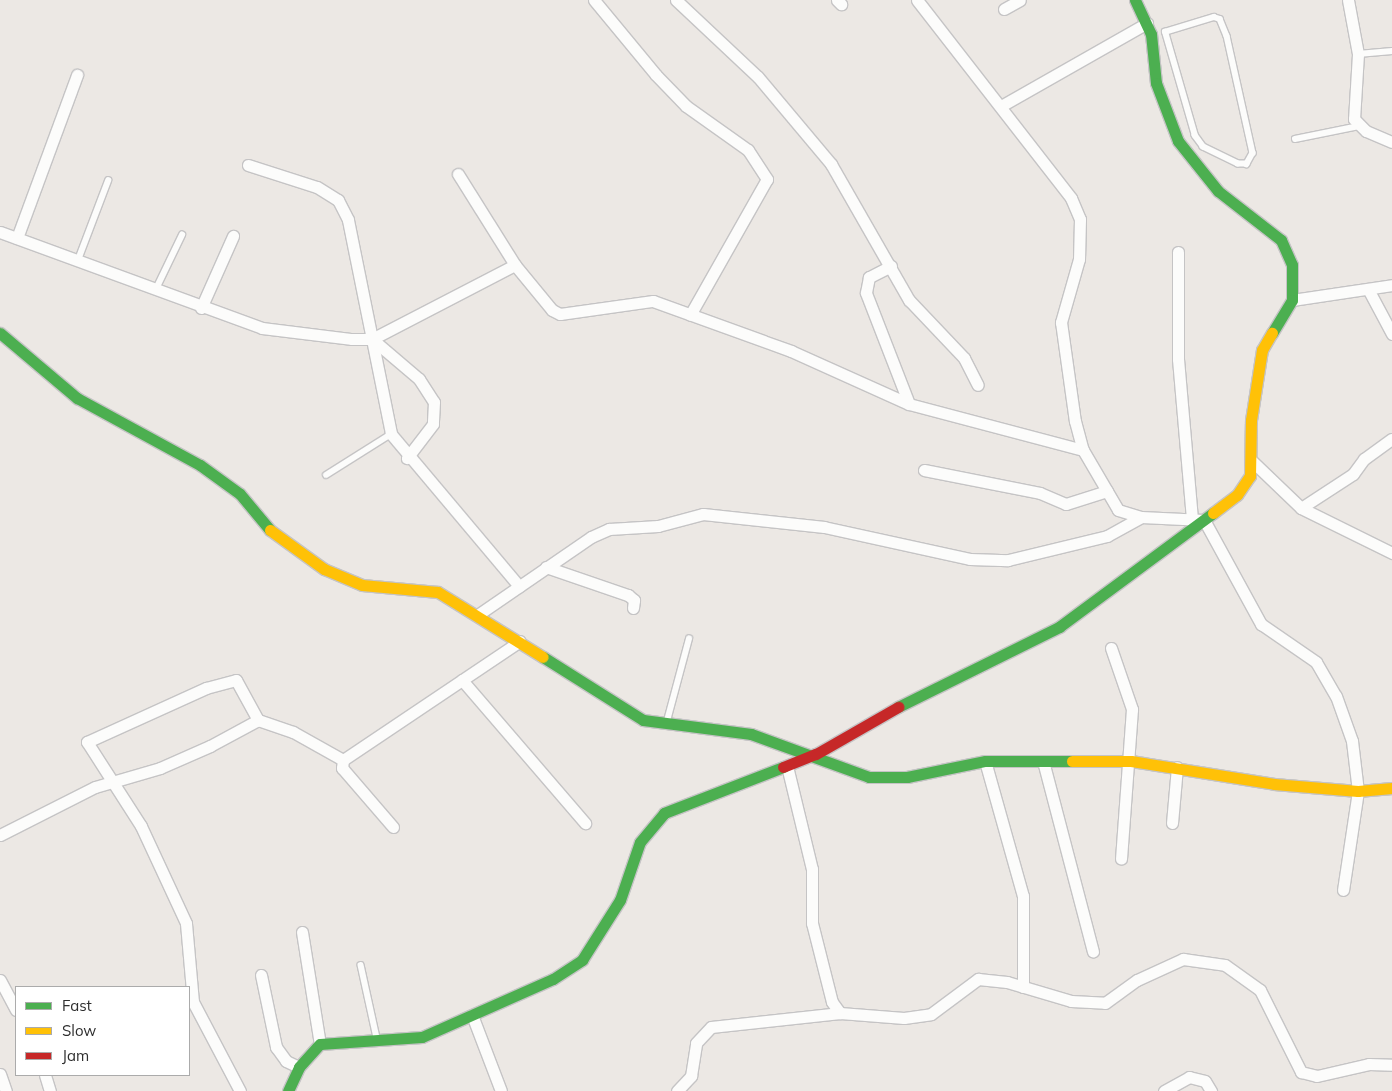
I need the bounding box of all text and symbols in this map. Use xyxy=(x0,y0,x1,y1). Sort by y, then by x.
legend xyxy=(15,986,190,1076)
text: Fast xyxy=(62,996,92,1015)
text: Slow xyxy=(62,1021,96,1040)
text: Jam xyxy=(62,1046,89,1065)

